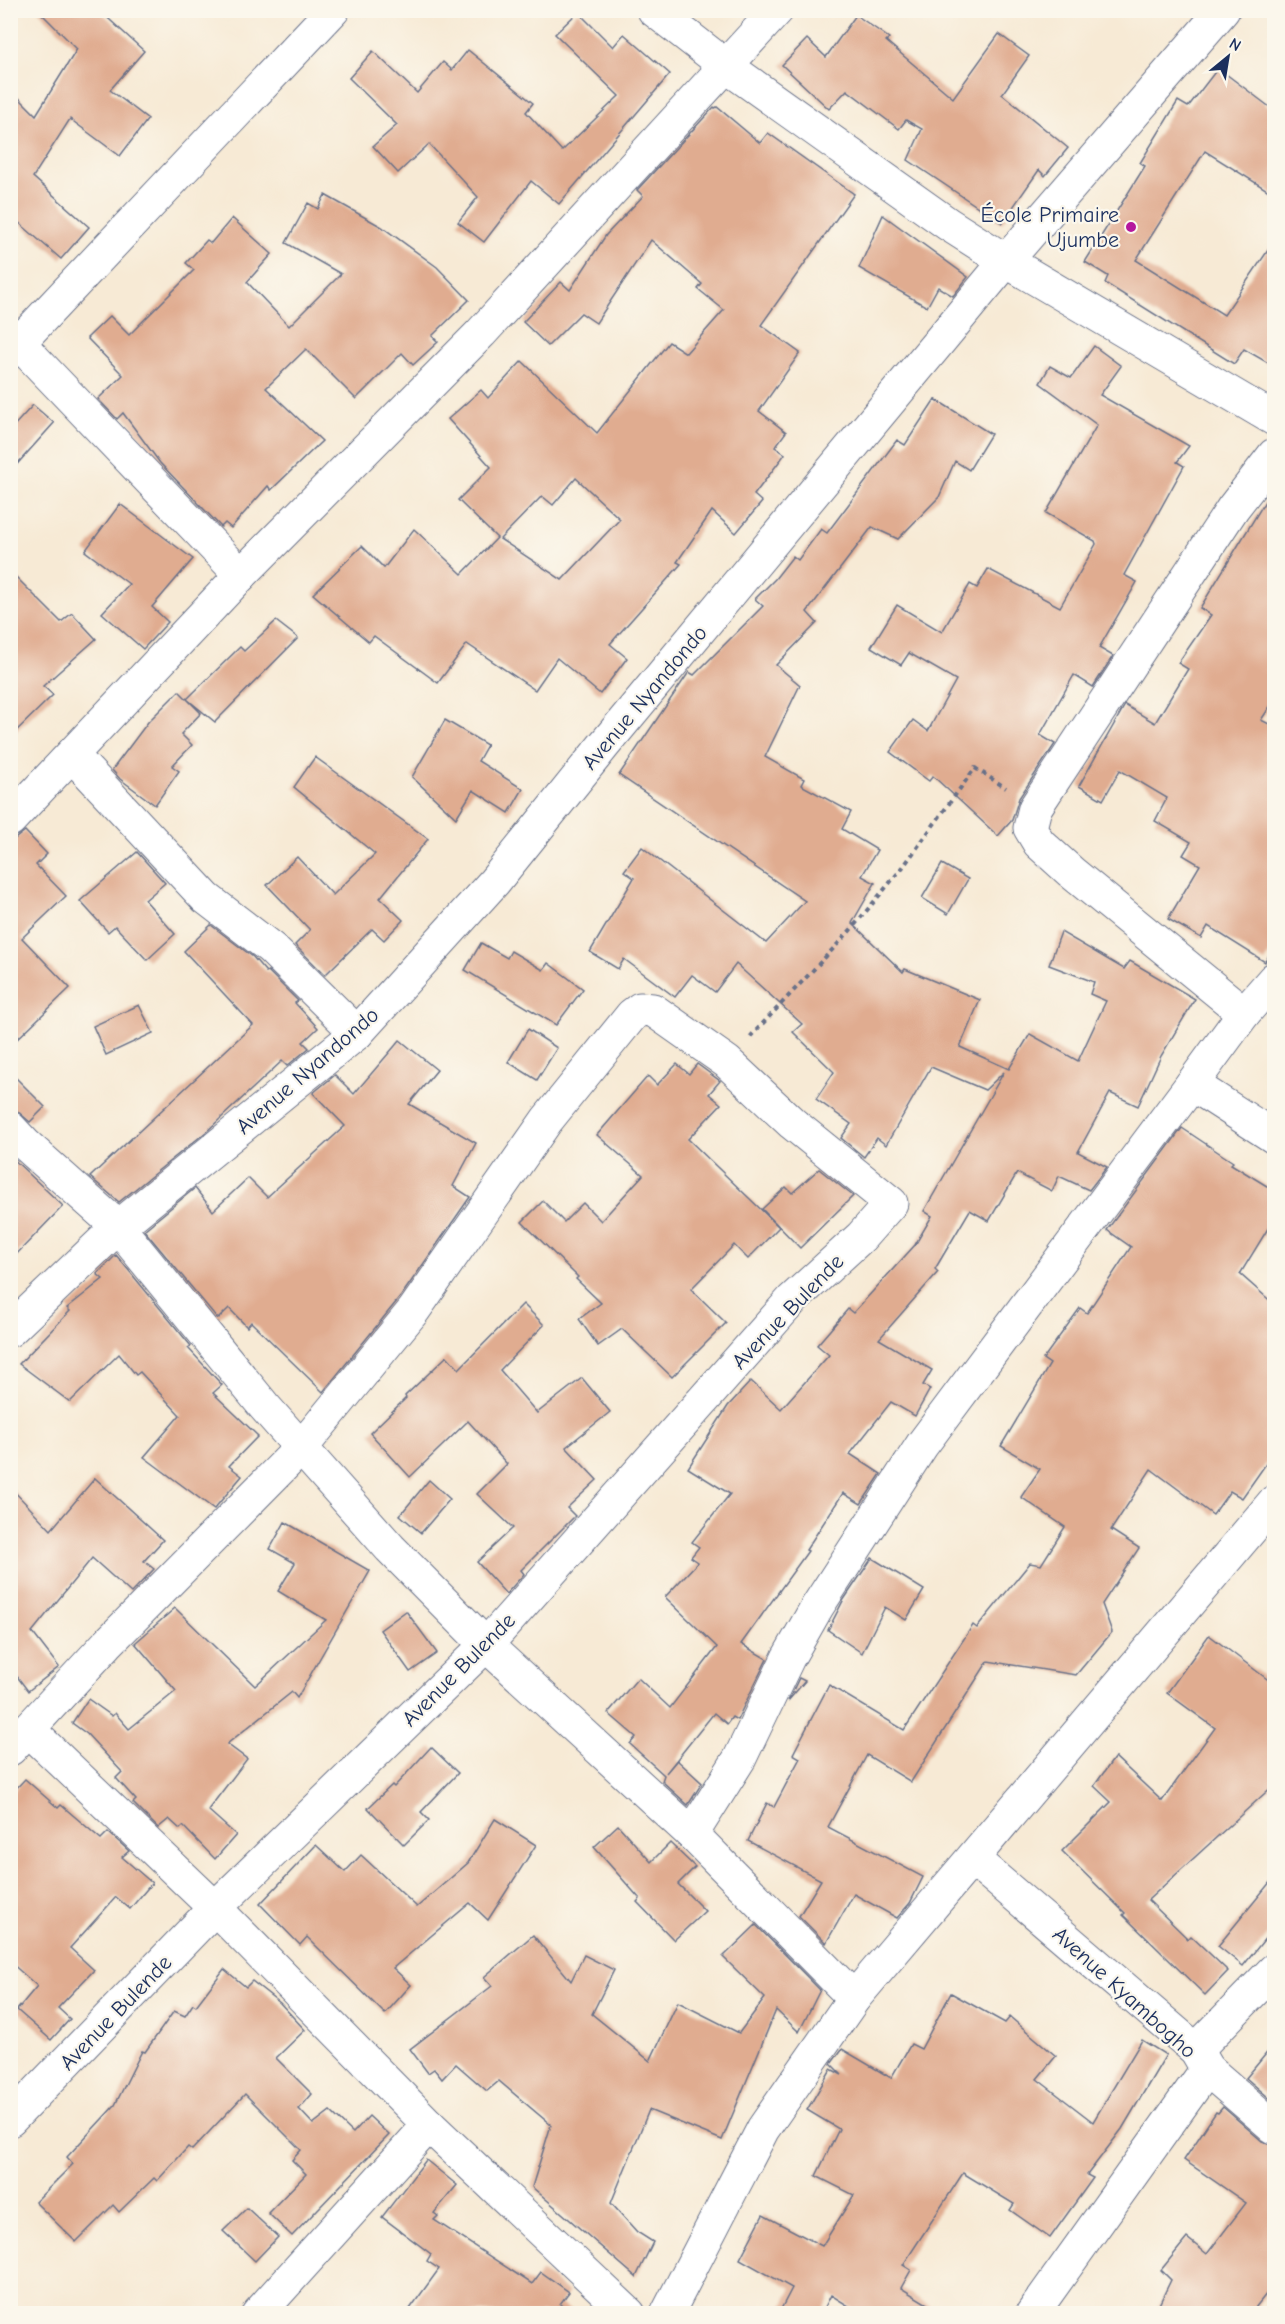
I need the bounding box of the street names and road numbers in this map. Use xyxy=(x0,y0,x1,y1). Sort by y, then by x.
street label: Avenue Nyandondo xyxy=(577,620,713,775)
street label: Avenue Nyandondo xyxy=(231,1002,384,1140)
street label: Avenue Bulende xyxy=(726,1249,849,1375)
street label: Avenue Bulende xyxy=(397,1608,521,1732)
street label: Avenue Kyambogho xyxy=(1047,1921,1201,2064)
street label: Avenue Bulende xyxy=(54,1950,177,2076)

